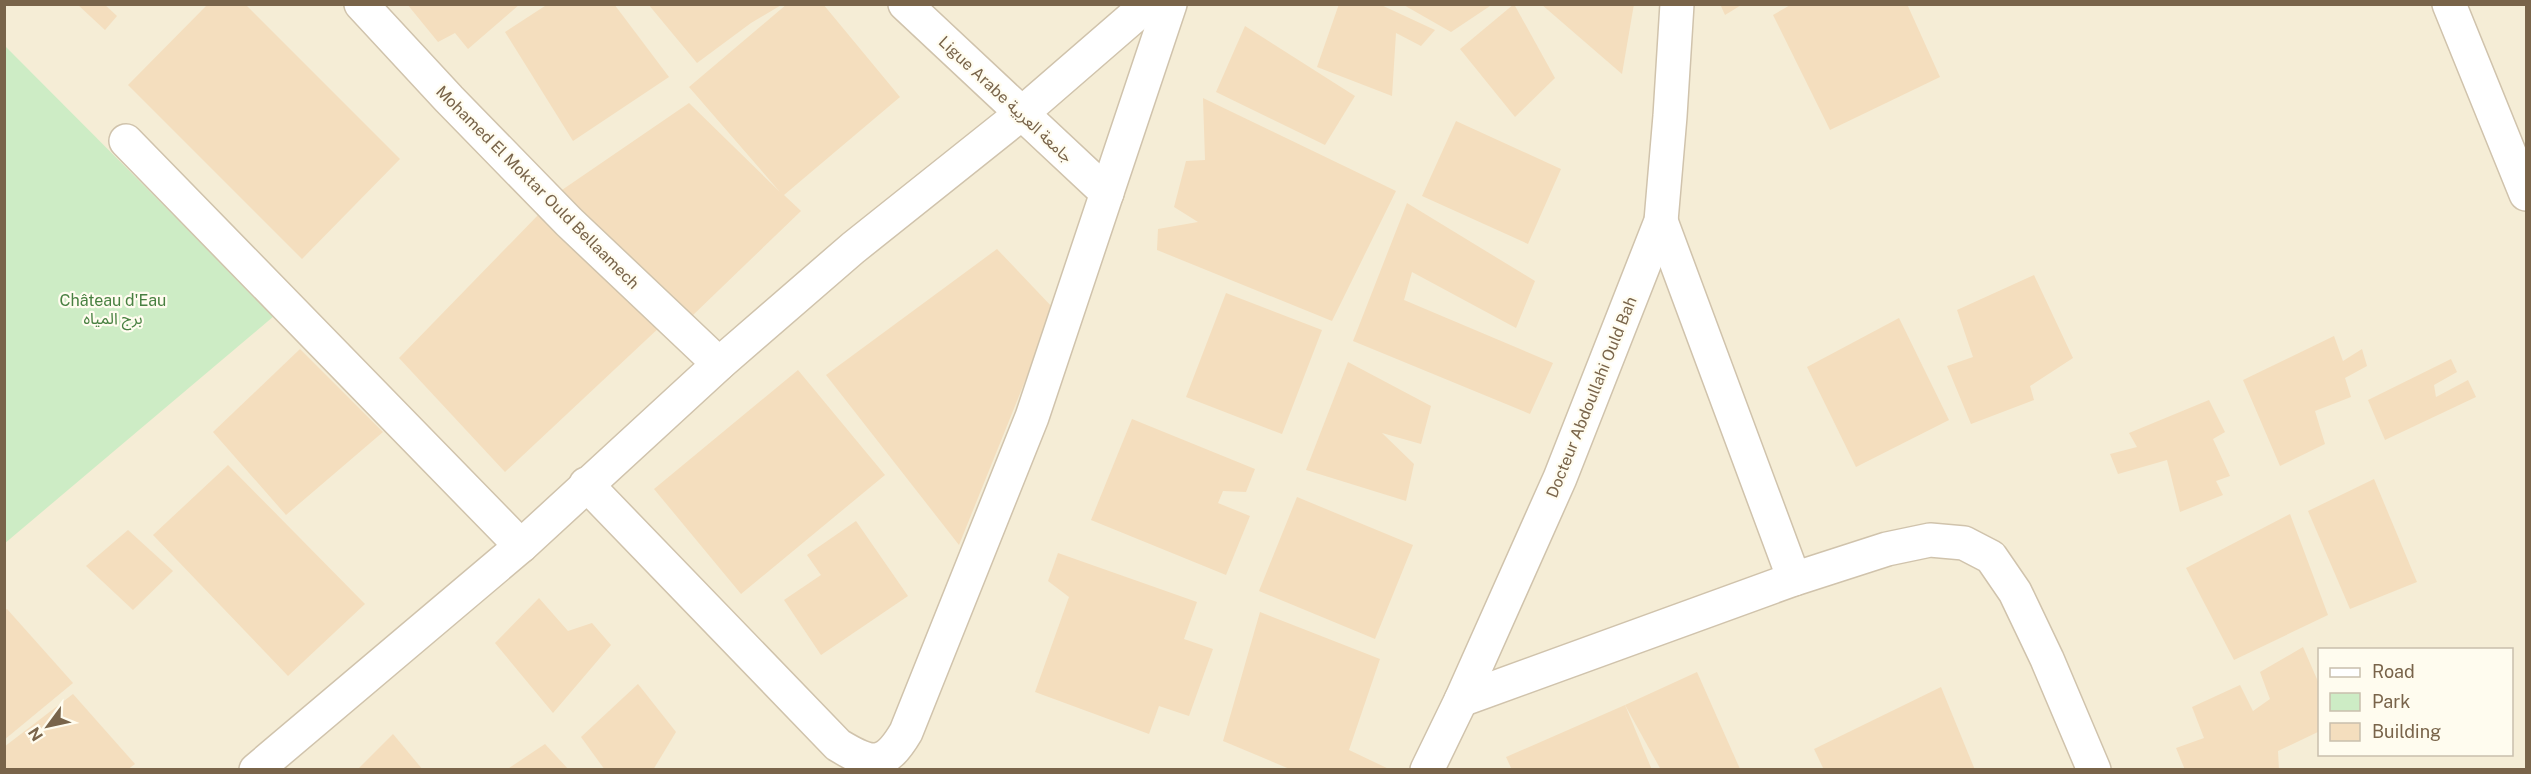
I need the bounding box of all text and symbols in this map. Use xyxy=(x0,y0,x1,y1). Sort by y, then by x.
street label: Ligue Arabe جامعة العربية xyxy=(935,32,1077,166)
street label: Mohamed El Moktar Ould Bellaamech xyxy=(432,82,643,293)
park label: Château d'Eau برج المياه xyxy=(60,291,166,331)
street label: Docteur Abdoullahi Ould Bah xyxy=(1542,294,1641,500)
legend xyxy=(2318,648,2513,756)
text: Road xyxy=(2372,661,2415,682)
text: Park xyxy=(2372,691,2410,712)
north arrow xyxy=(18,696,78,756)
text: Building xyxy=(2372,721,2441,742)
text: N xyxy=(24,723,47,744)

